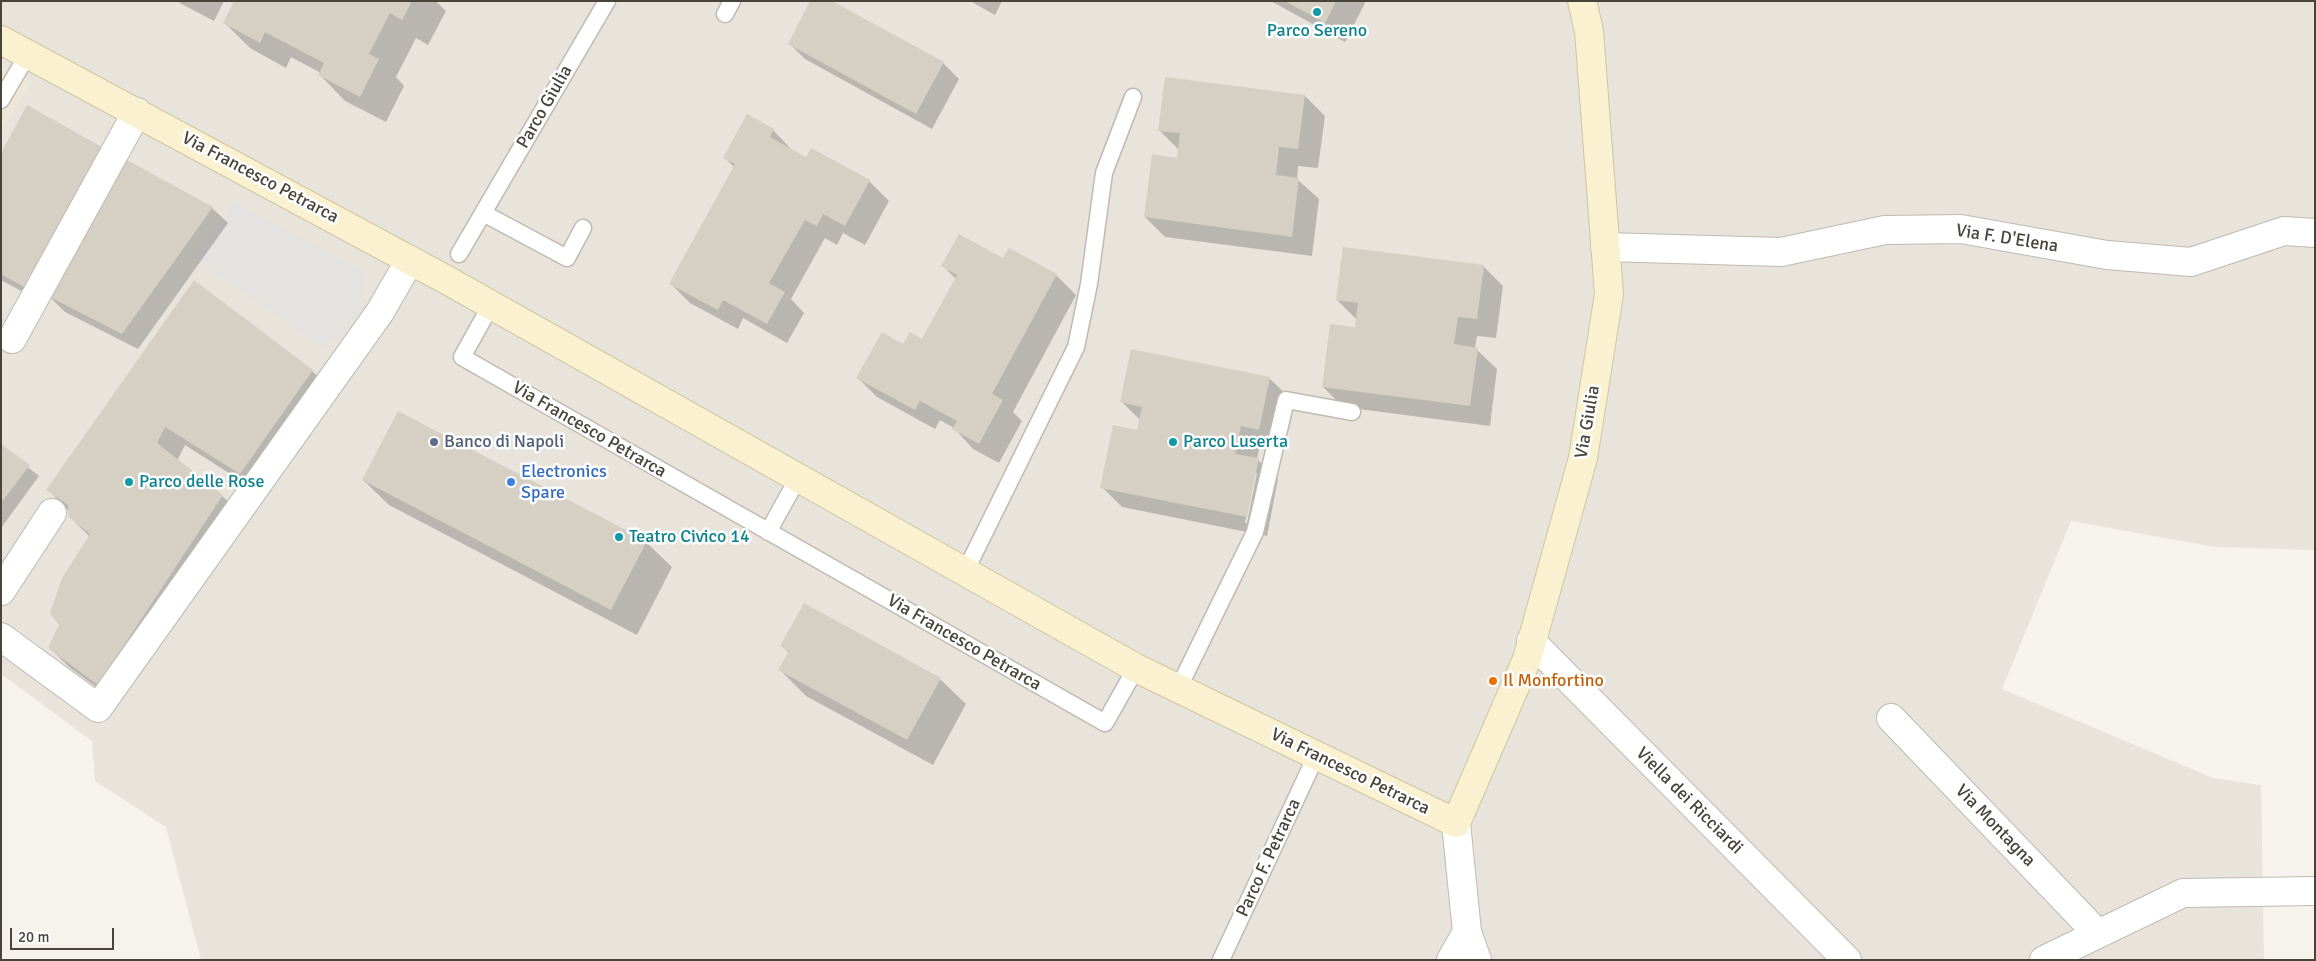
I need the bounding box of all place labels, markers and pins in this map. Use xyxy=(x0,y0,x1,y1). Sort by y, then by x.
marker: Parco Sereno xyxy=(1311,6,1323,18)
place label: Parco Sereno xyxy=(1267,20,1367,42)
place label: Banco di Napoli xyxy=(444,431,564,453)
place label: Parco Luserta xyxy=(1183,431,1288,453)
marker: Banco di Napoli xyxy=(428,436,440,448)
marker: Parco Luserta xyxy=(1167,436,1179,448)
place label: Electronics Spare xyxy=(521,461,607,504)
place label: Parco delle Rose xyxy=(139,471,264,493)
marker: Parco delle Rose xyxy=(123,476,135,488)
marker: Electronics Spare xyxy=(505,476,517,488)
place label: Teatro Civico 14 xyxy=(629,526,750,548)
marker: Teatro Civico 14 xyxy=(613,531,625,543)
place label: Il Monfortino xyxy=(1503,670,1604,692)
marker: Il Monfortino xyxy=(1487,675,1499,687)

